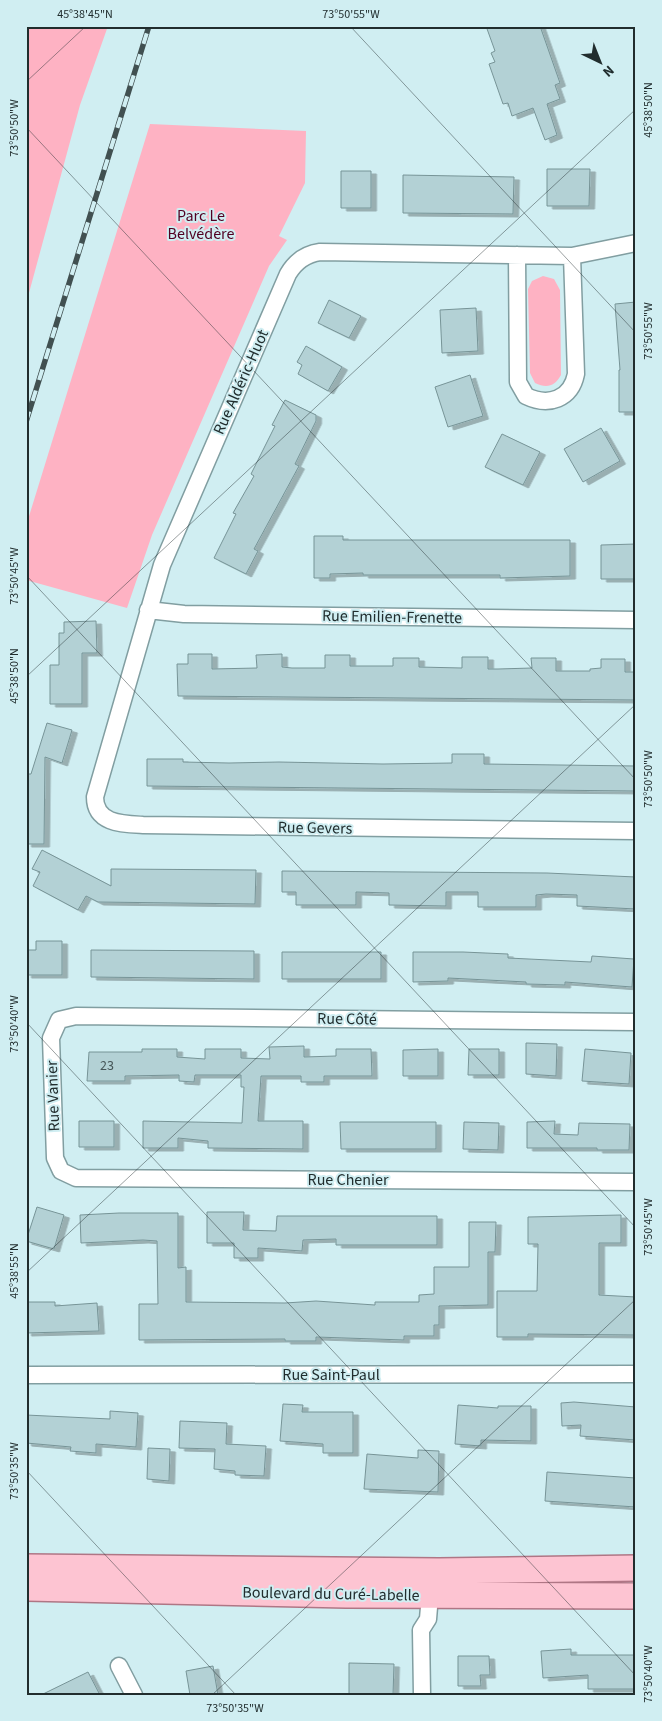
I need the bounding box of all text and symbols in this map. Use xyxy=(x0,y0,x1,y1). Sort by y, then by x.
text: 45°38'45"N xyxy=(57,6,113,23)
text: 73°50'55"W xyxy=(322,6,380,23)
north arrow xyxy=(574,38,624,88)
text: N xyxy=(598,60,618,81)
text: 45°38'50"N xyxy=(640,82,657,138)
text: 73°50'50"W xyxy=(6,99,23,157)
park label: Parc Le Belvédère xyxy=(168,205,235,245)
text: 73°50'55"W xyxy=(640,302,657,360)
street label: Rue Aldéric-Huot xyxy=(208,325,274,438)
text: 73°50'45"W xyxy=(6,547,23,605)
street label: Rue Emilien-Frenette xyxy=(322,605,462,629)
text: 45°38'50"N xyxy=(6,648,23,704)
text: 73°50'50"W xyxy=(640,750,657,808)
street label: Rue Gevers xyxy=(278,816,353,840)
text: 73°50'40"W xyxy=(6,995,23,1053)
street label: Rue Côté xyxy=(317,1007,377,1031)
house number: 23 xyxy=(100,1056,114,1076)
street label: Rue Vanier xyxy=(41,1060,65,1132)
street label: Rue Chenier xyxy=(308,1169,389,1191)
text: 73°50'45"W xyxy=(640,1198,657,1256)
text: 45°38'55"N xyxy=(6,1243,23,1299)
street label: Rue Saint-Paul xyxy=(282,1364,380,1386)
text: 73°50'35"W xyxy=(6,1442,23,1500)
street label: Boulevard du Curé-Labelle xyxy=(242,1581,420,1607)
text: 73°50'40"W xyxy=(640,1645,657,1703)
text: 73°50'35"W xyxy=(206,1700,264,1717)

